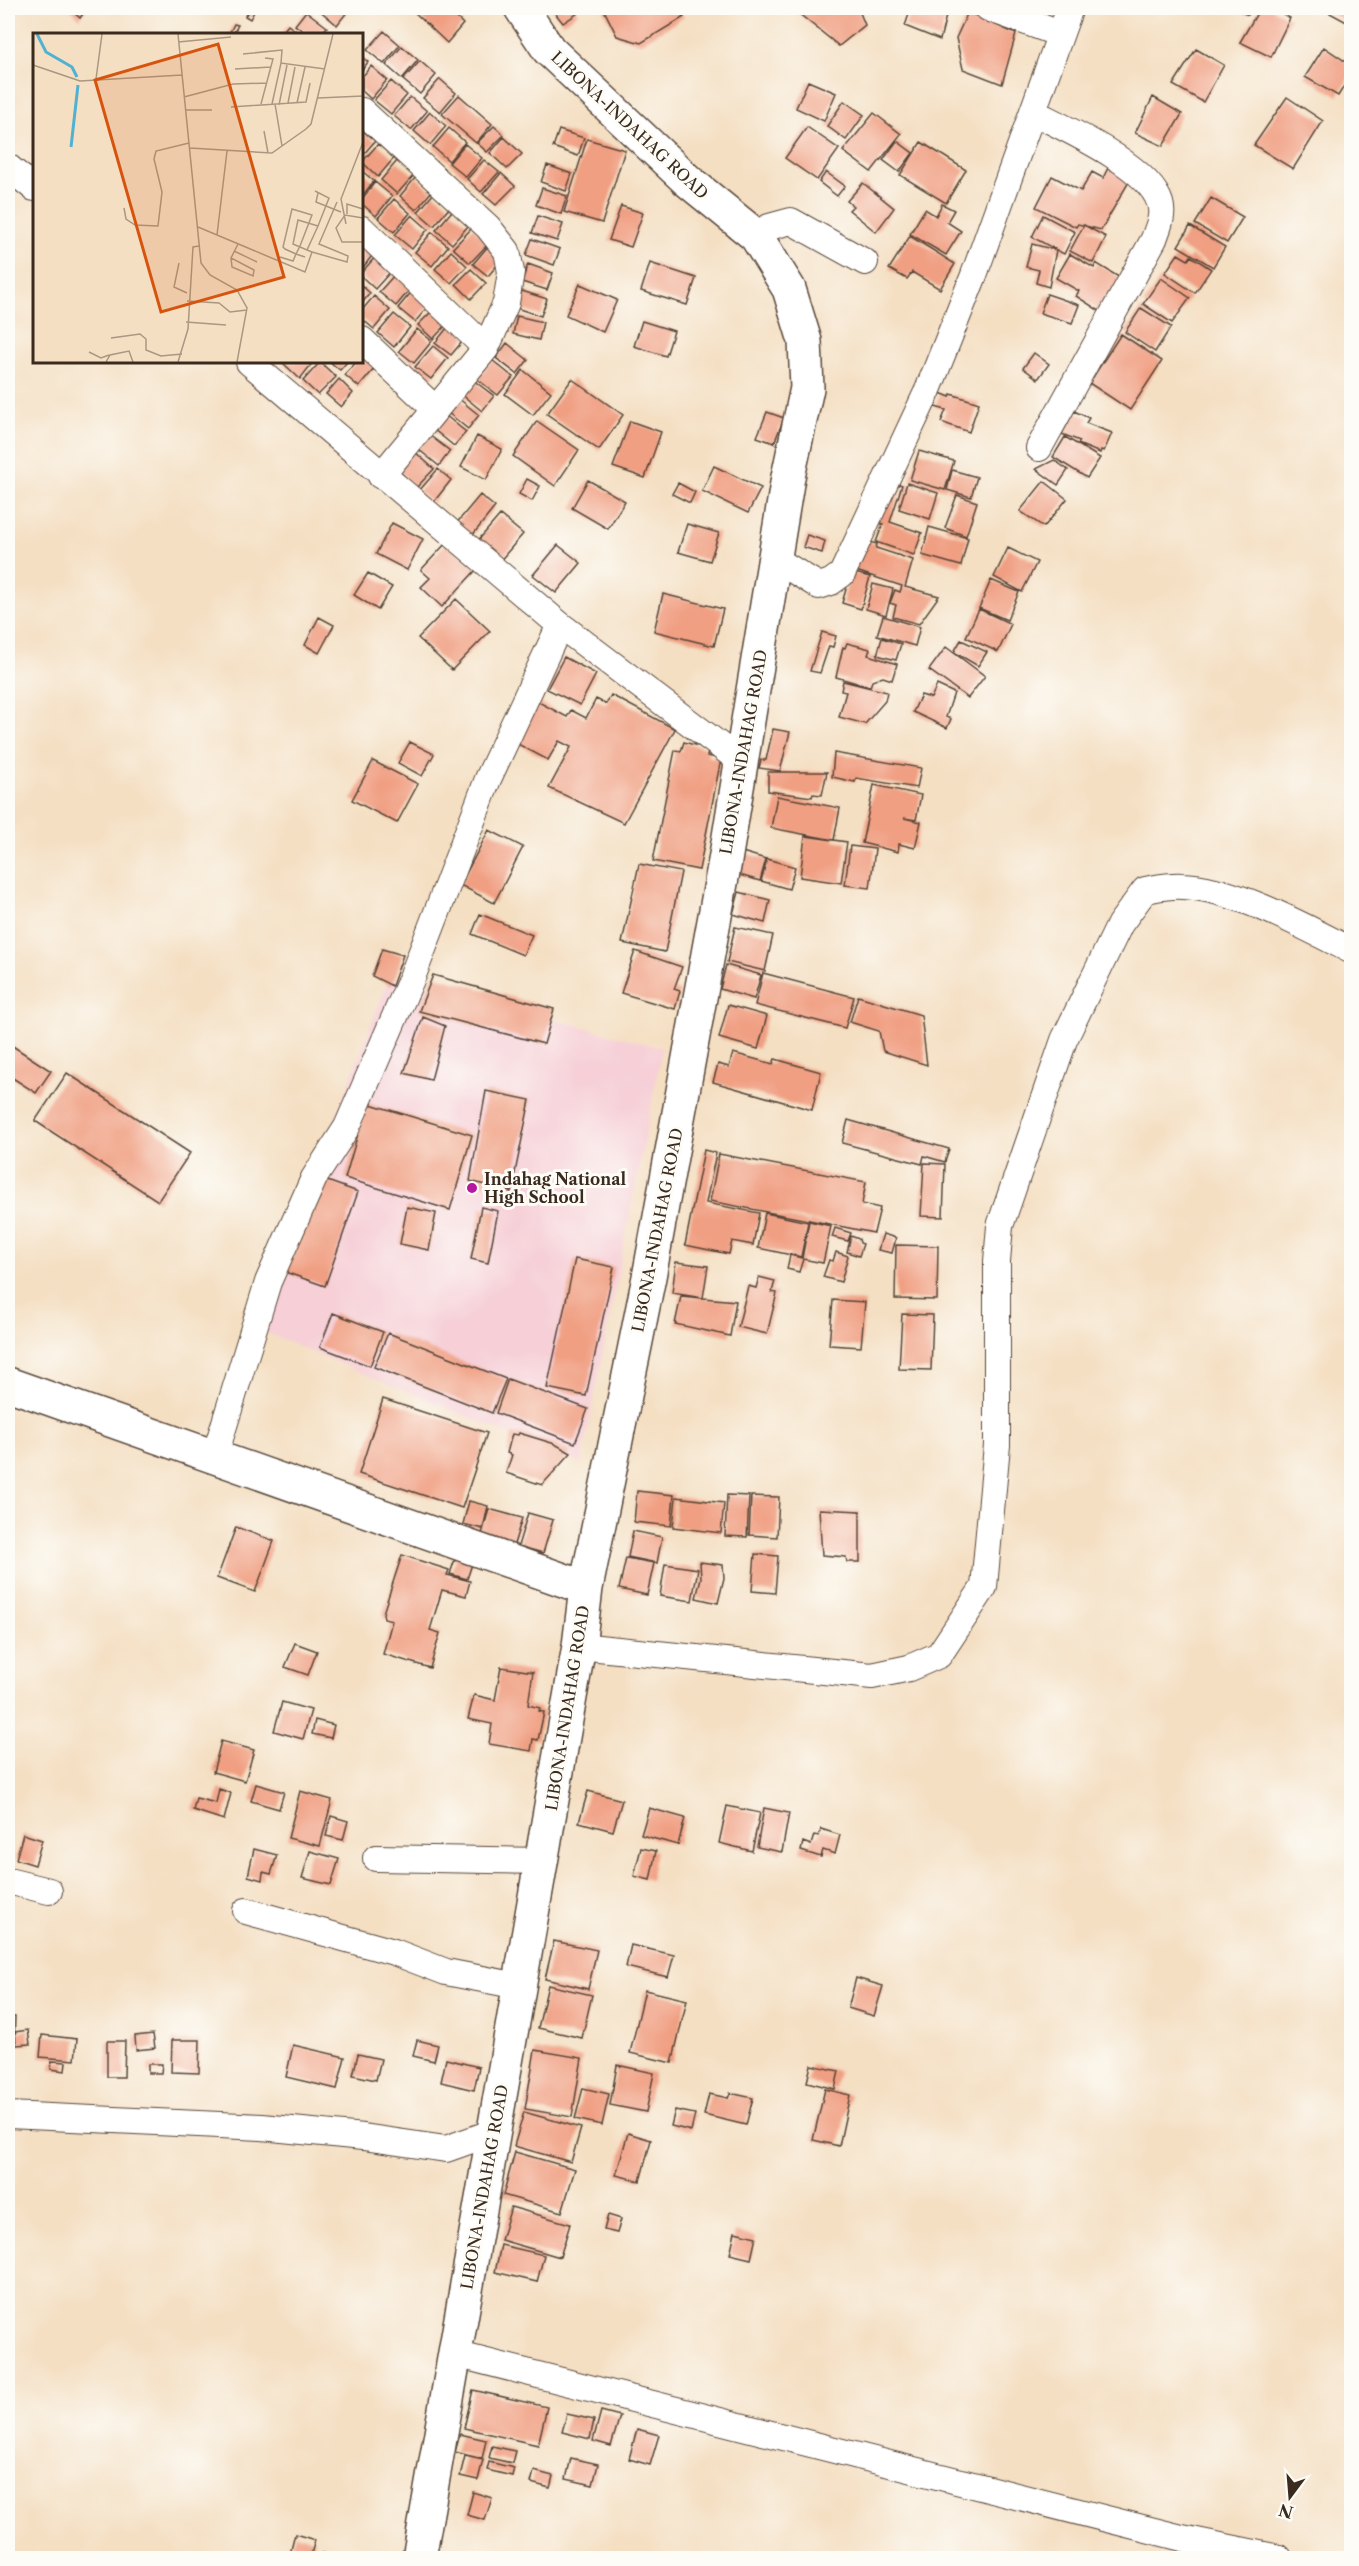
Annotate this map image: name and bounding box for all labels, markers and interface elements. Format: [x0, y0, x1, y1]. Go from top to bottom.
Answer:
inset map [33, 33, 363, 363]
street label: LIBONA-INDAHAG ROAD [547, 47, 713, 203]
street label: LIBONA-INDAHAG ROAD [715, 648, 771, 856]
street label: LIBONA-INDAHAG ROAD [627, 1126, 687, 1334]
place label: Indahag National High School [484, 1169, 626, 1207]
marker: Indahag National High School [465, 1181, 479, 1195]
street label: LIBONA-INDAHAG ROAD [541, 1604, 593, 1812]
street label: LIBONA-INDAHAG ROAD [456, 2083, 512, 2291]
north arrow [1260, 2467, 1320, 2527]
text: N [1276, 2500, 1295, 2523]

